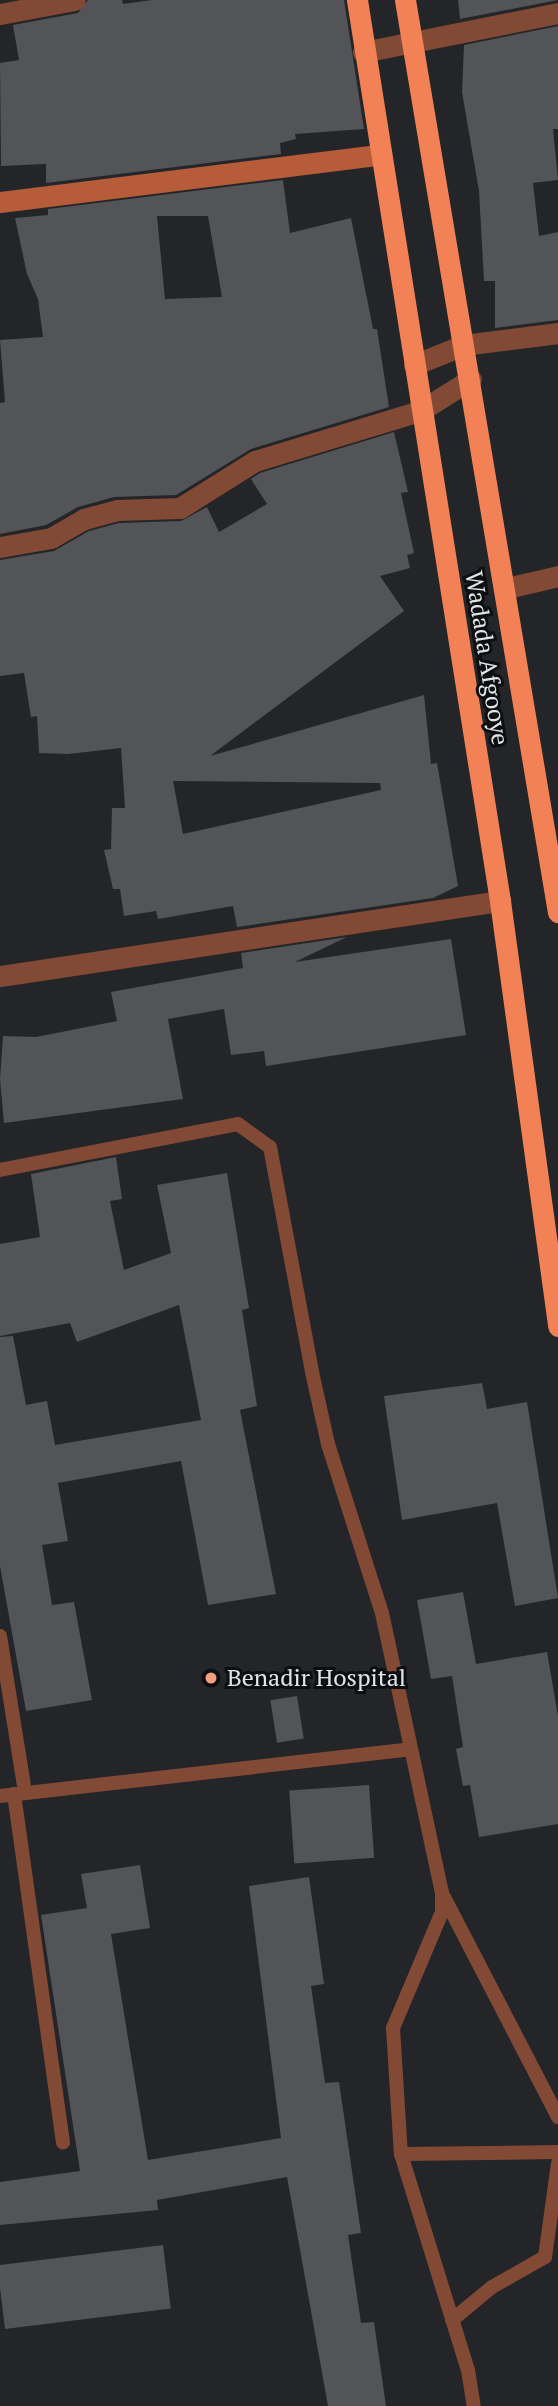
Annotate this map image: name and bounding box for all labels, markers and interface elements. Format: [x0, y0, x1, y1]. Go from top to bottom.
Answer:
street label: Wadada Afgooye [459, 569, 515, 747]
place label: Benadir Hospital [227, 1664, 406, 1692]
marker: Benadir Hospital [201, 1668, 221, 1688]

